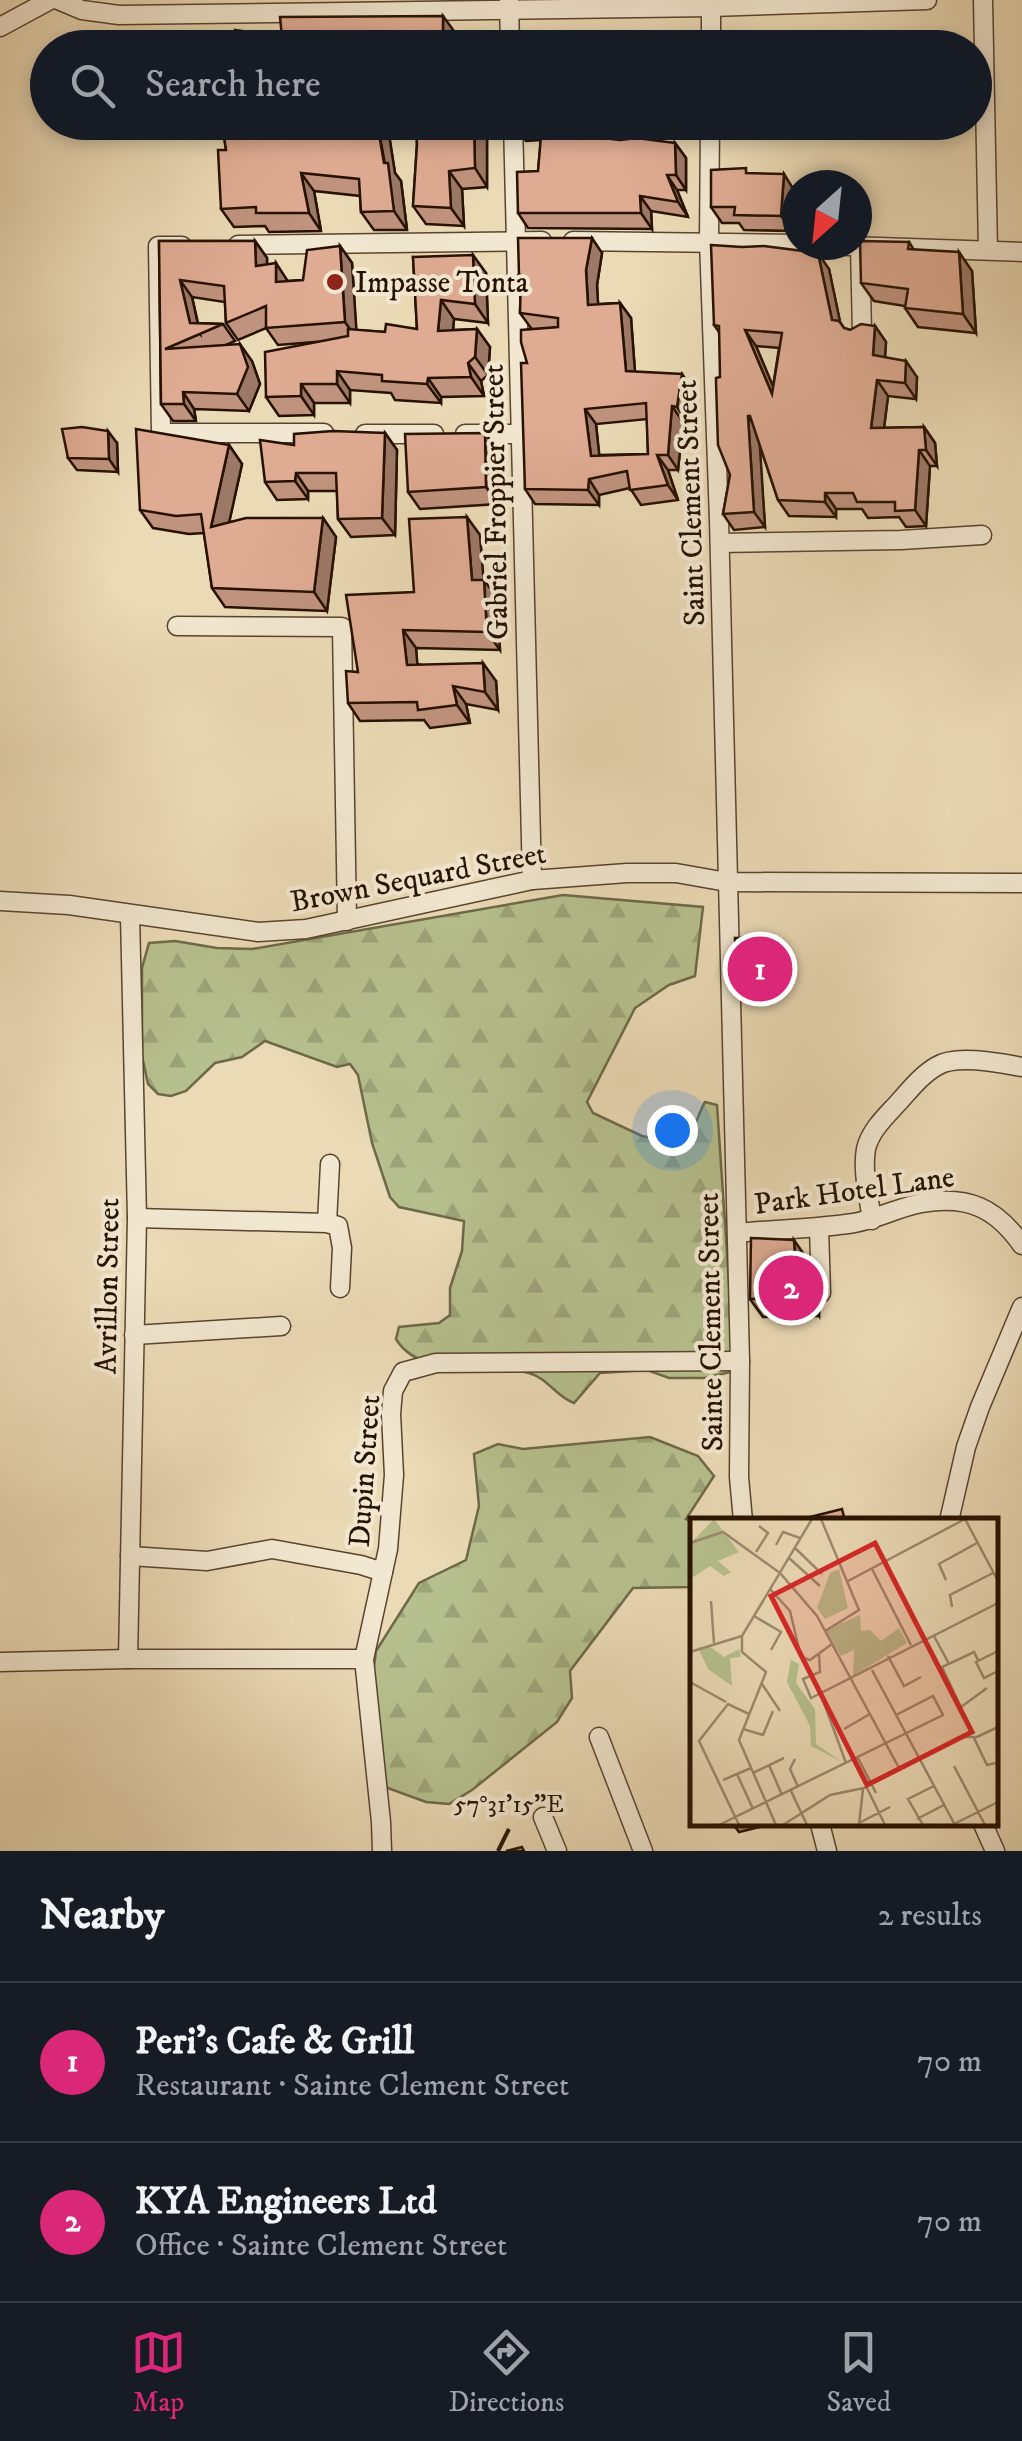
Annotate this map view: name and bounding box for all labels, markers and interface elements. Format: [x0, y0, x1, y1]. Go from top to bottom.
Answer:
search box [30, 30, 992, 140]
icon: search [65, 58, 120, 113]
text: Search here [145, 61, 321, 109]
north arrow [782, 170, 872, 260]
place label: Impasse Tonta [355, 265, 529, 302]
marker: Impasse Tonta [324, 271, 346, 293]
street label: Gabriel Froppier Street [476, 364, 517, 640]
street label: Saint Clement Street [669, 379, 714, 627]
street label: Brown Sequard Street [287, 836, 549, 921]
pin: 1 [728, 932, 792, 1006]
your location [647, 1105, 698, 1156]
street label: Park Hotel Lane [752, 1159, 957, 1224]
street label: Sainte Clement Street [691, 1192, 732, 1452]
street label: Avrillon Street [88, 1198, 129, 1374]
pin: 2 [758, 1250, 824, 1326]
street label: Dupin Street [342, 1394, 389, 1549]
inset map [690, 1518, 997, 1826]
text: 57°31'15"E [454, 1789, 564, 1820]
text: Nearby [40, 1890, 164, 1942]
text: 2 results [878, 1896, 982, 1936]
text: Peri's Cafe & Grill [135, 2018, 414, 2066]
text: 1 [67, 2042, 78, 2082]
text: 70 m [917, 2042, 982, 2082]
text: Restaurant · Sainte Clement Street [135, 2066, 569, 2106]
text: KYA Engineers Ltd [135, 2178, 437, 2226]
text: 2 [65, 2202, 80, 2242]
text: 70 m [917, 2202, 982, 2242]
text: Office · Sainte Clement Street [135, 2226, 507, 2266]
tab: Map [131, 2325, 186, 2420]
tab: Directions [448, 2325, 564, 2420]
tab: Saved [827, 2325, 891, 2420]

